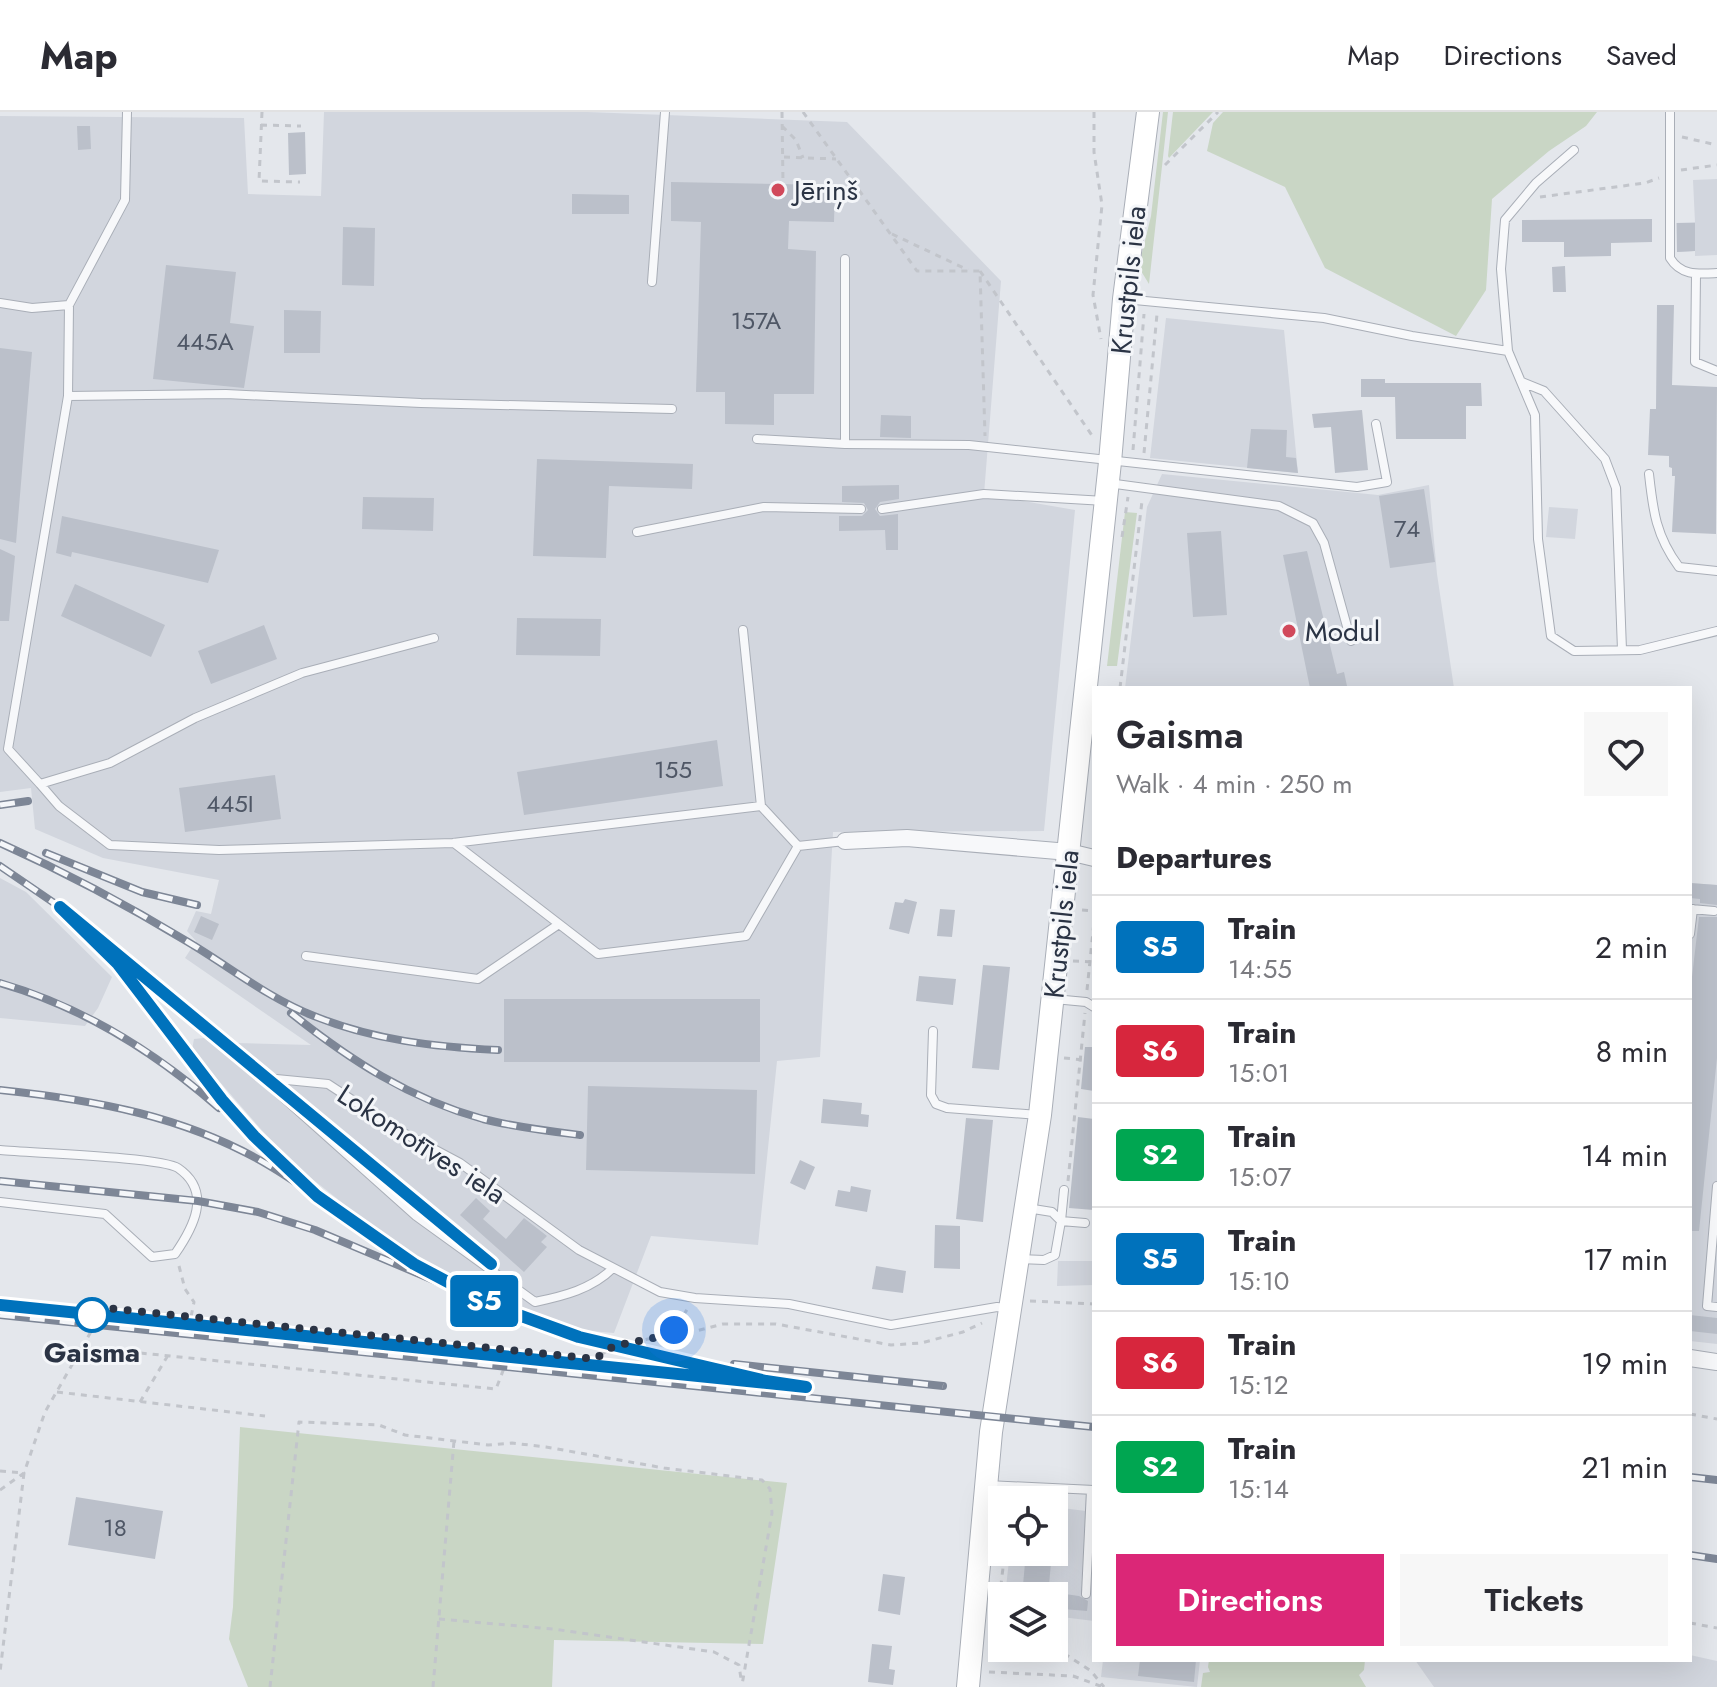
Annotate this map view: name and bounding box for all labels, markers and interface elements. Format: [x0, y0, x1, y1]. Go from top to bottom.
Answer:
text: Map [40, 28, 118, 83]
text: Map [1347, 35, 1399, 76]
text: Directions [1443, 35, 1562, 76]
text: Saved [1606, 35, 1677, 76]
place label: Jēriņš [790, 170, 858, 211]
marker: Jēriņš [769, 181, 787, 199]
street label: Krustpils iela [1100, 204, 1157, 356]
house number: 157A [731, 303, 781, 338]
house number: 445A [176, 324, 234, 359]
house number: 74 [1394, 511, 1420, 546]
place label: Modul [1305, 611, 1380, 652]
marker: Modul [1280, 622, 1298, 640]
text: Gaisma [1116, 707, 1244, 762]
button: heart [1584, 712, 1668, 796]
house number: 155 [654, 752, 692, 787]
text: Walk · 4 min · 250 m [1116, 765, 1353, 803]
house number: 445I [206, 786, 254, 821]
text: Departures [1116, 836, 1272, 879]
street label: Krustpils iela [1033, 848, 1090, 1000]
text: Train [1228, 907, 1296, 950]
text: S5 [1142, 926, 1178, 967]
text: 2 min [1595, 926, 1668, 969]
text: 14:55 [1228, 950, 1292, 988]
text: Train [1228, 1011, 1296, 1054]
text: S6 [1142, 1030, 1178, 1071]
text: 8 min [1596, 1030, 1668, 1073]
text: 15:01 [1228, 1054, 1289, 1092]
street label: Lokomotīves iela [329, 1074, 514, 1214]
text: Train [1228, 1115, 1296, 1158]
text: S2 [1142, 1134, 1178, 1175]
text: 14 min [1581, 1134, 1668, 1177]
text: 15:07 [1228, 1158, 1291, 1196]
text: Train [1228, 1219, 1296, 1262]
text: S5 [1142, 1238, 1178, 1279]
text: 17 min [1583, 1238, 1668, 1281]
text: 15:10 [1228, 1262, 1289, 1300]
line badge: S5 [448, 1275, 520, 1327]
text: S5 [466, 1280, 502, 1321]
marker: Gaisma [75, 1298, 109, 1332]
your location [654, 1310, 694, 1350]
text: Train [1228, 1323, 1296, 1366]
place label: Gaisma [44, 1332, 140, 1373]
text: S6 [1142, 1342, 1178, 1383]
text: 19 min [1581, 1342, 1668, 1385]
text: 15:12 [1228, 1366, 1289, 1404]
text: Train [1228, 1427, 1296, 1470]
text: S2 [1142, 1446, 1178, 1487]
text: 21 min [1581, 1446, 1668, 1489]
text: 15:14 [1228, 1470, 1289, 1508]
map controls [988, 1486, 1068, 1662]
button: locate [988, 1486, 1068, 1566]
house number: 18 [103, 1510, 127, 1545]
button: Directions [1116, 1554, 1384, 1646]
button: Tickets [1400, 1554, 1668, 1646]
button: layers [988, 1582, 1068, 1662]

